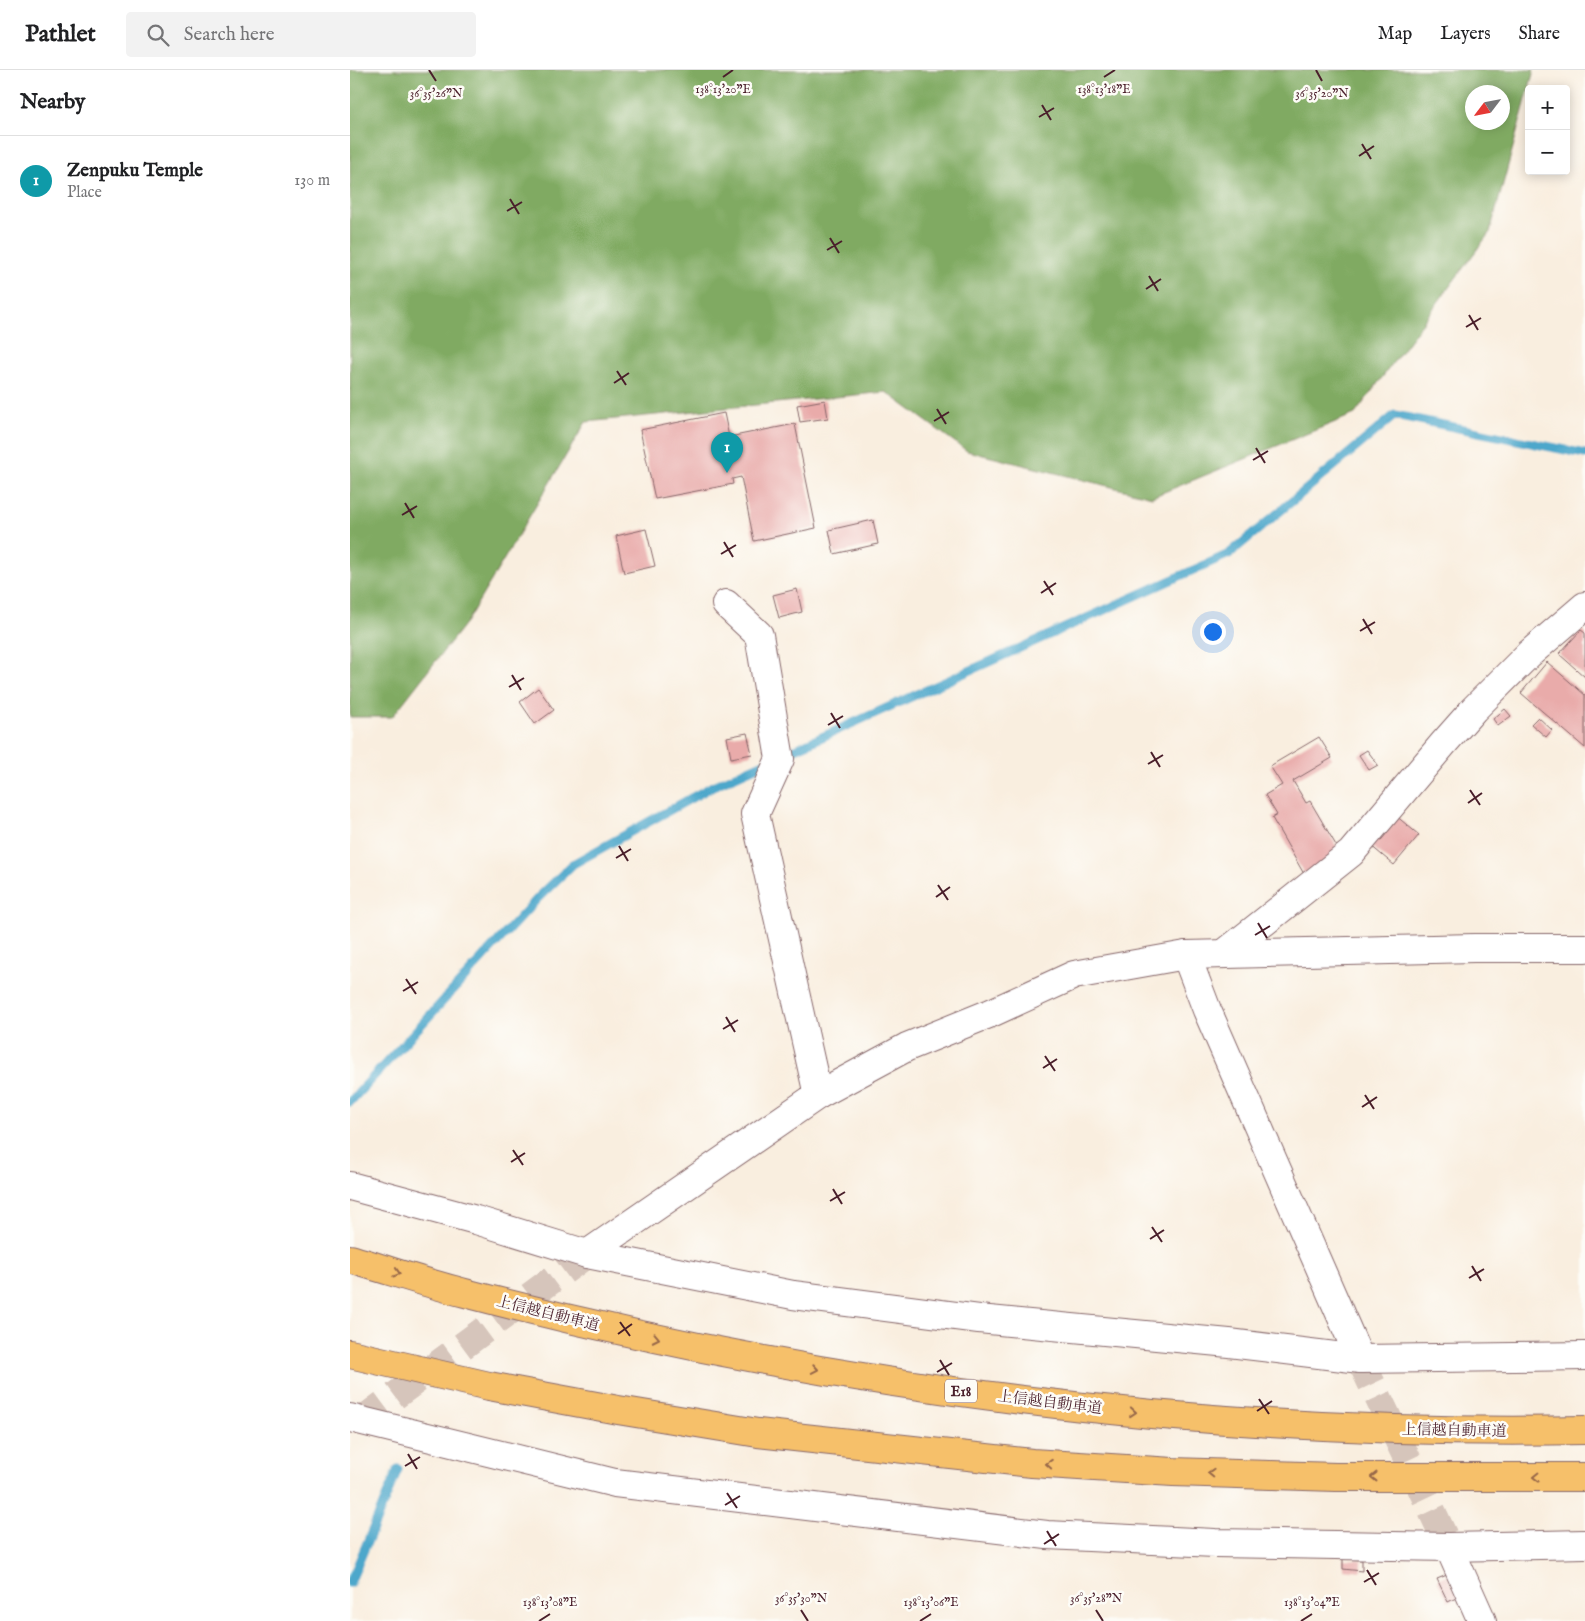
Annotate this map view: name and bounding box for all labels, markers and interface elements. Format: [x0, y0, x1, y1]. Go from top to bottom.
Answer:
search box [126, 12, 476, 57]
text: Pathlet [25, 19, 96, 50]
icon: search [144, 21, 172, 49]
text: Search here [184, 23, 274, 47]
text: Map [1378, 23, 1412, 46]
text: Layers [1440, 23, 1491, 46]
text: Share [1519, 23, 1560, 46]
text: 138°13'20"E [695, 82, 751, 97]
text: 138°13'18"E [1077, 82, 1131, 97]
north arrow [1465, 85, 1510, 130]
map controls [1525, 85, 1570, 175]
button: + [1525, 85, 1570, 130]
text: 36°35'26"N [410, 86, 463, 101]
text: 36°35'20"N [1295, 86, 1349, 101]
text: Nearby [20, 89, 85, 116]
button: − [1525, 130, 1570, 175]
text: Zenpuku Temple [67, 159, 203, 183]
text: 1 [33, 171, 39, 191]
text: 130 m [294, 171, 330, 191]
text: Place [67, 183, 102, 203]
pin: 1 [711, 432, 743, 473]
your location [1200, 619, 1226, 645]
one-way arrow [392, 1267, 400, 1277]
street label: 上信越自動車道 [495, 1292, 601, 1335]
one-way arrow [651, 1332, 660, 1343]
one-way arrow [811, 1363, 820, 1373]
road number: E18 [945, 1380, 977, 1402]
street label: 上信越自動車道 [997, 1387, 1103, 1418]
one-way arrow [1129, 1406, 1137, 1417]
street label: 上信越自動車道 [1401, 1420, 1507, 1441]
one-way arrow [1045, 1459, 1053, 1470]
one-way arrow [1207, 1468, 1215, 1479]
one-way arrow [1370, 1472, 1378, 1482]
one-way arrow [1532, 1472, 1540, 1482]
text: 36°35'30"N [775, 1591, 828, 1606]
text: 36°35'28"N [1070, 1591, 1123, 1606]
text: 138°13'08"E [523, 1595, 577, 1610]
text: 138°13'06"E [904, 1595, 958, 1610]
text: 138°13'04"E [1284, 1595, 1340, 1610]

